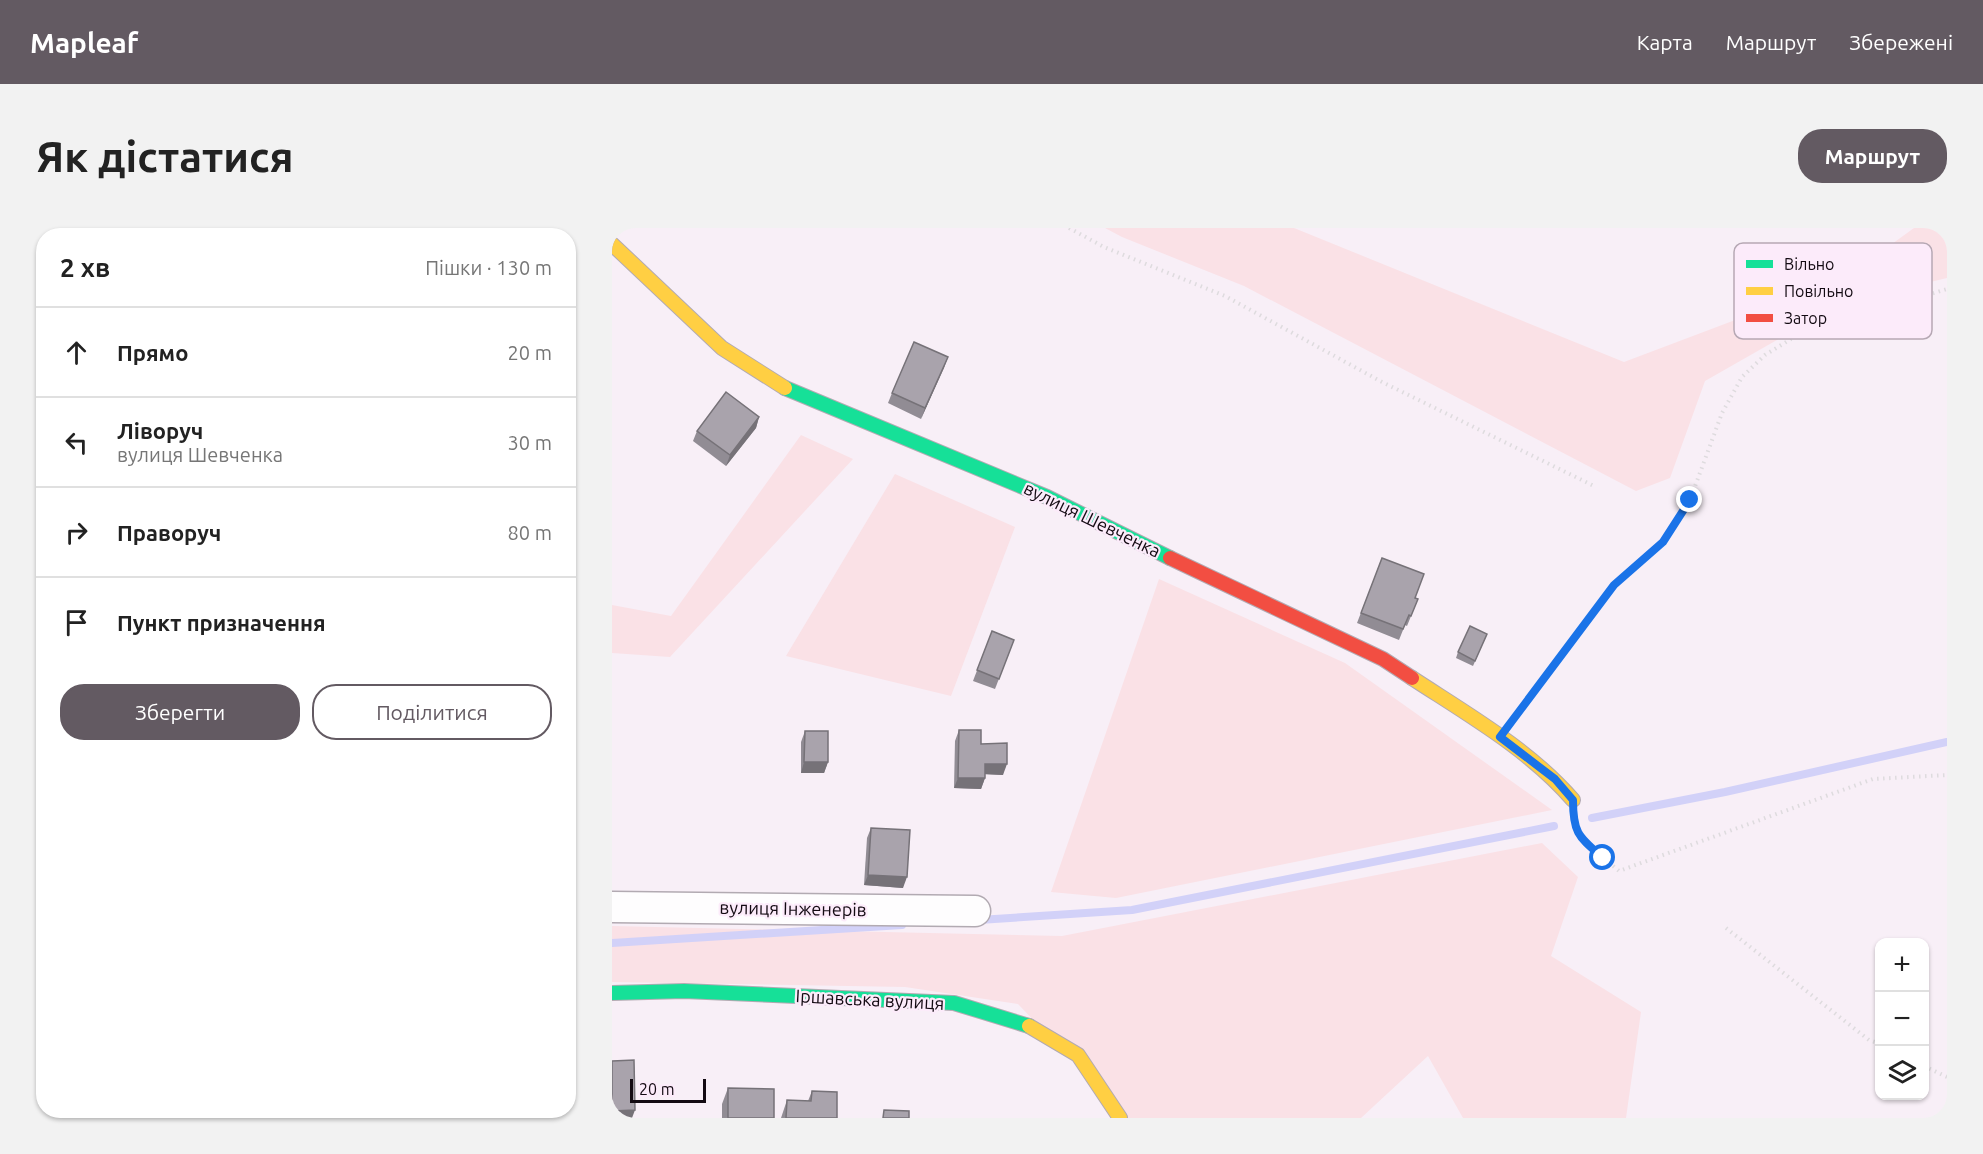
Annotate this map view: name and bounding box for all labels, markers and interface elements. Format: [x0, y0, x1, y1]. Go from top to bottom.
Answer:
text: Mapleaf [30, 27, 138, 58]
text: Карта [1637, 30, 1693, 54]
text: Маршрут [1726, 30, 1816, 54]
text: Збережені [1849, 30, 1953, 54]
button: Маршрут [1798, 129, 1947, 183]
text: Як дістатися [36, 133, 294, 180]
legend [1734, 243, 1932, 339]
text: 2 хв [60, 253, 110, 282]
text: Вільно [1784, 255, 1834, 273]
text: Пішки · 130 m [425, 256, 552, 279]
text: Повільно [1784, 282, 1853, 300]
text: Затор [1784, 309, 1827, 327]
icon: ahead [60, 336, 93, 369]
text: Прямо [117, 340, 188, 365]
text: 20 m [508, 341, 552, 364]
text: Ліворуч [117, 418, 203, 443]
icon: left [60, 426, 93, 459]
text: 30 m [508, 431, 552, 454]
text: вулиця Шевченка [117, 443, 283, 466]
street label: вулиця Шевченка [1021, 477, 1164, 561]
route end [1676, 486, 1702, 512]
icon: right [60, 516, 93, 549]
text: Праворуч [117, 520, 221, 545]
text: 80 m [508, 521, 552, 544]
icon: arrive [60, 606, 93, 639]
text: Пункт призначення [117, 610, 326, 635]
button: Зберегти [60, 684, 300, 740]
button: Поділитися [312, 684, 552, 740]
route start [1589, 844, 1615, 870]
street label: вулиця Інженерів [719, 897, 867, 919]
map controls [1875, 938, 1929, 1100]
button: + [1875, 938, 1929, 992]
street label: Іршавська вулиця [795, 985, 945, 1013]
button: − [1875, 992, 1929, 1046]
button: layers [1875, 1046, 1929, 1100]
scale bar [630, 1076, 706, 1104]
text: 20 m [639, 1080, 675, 1098]

